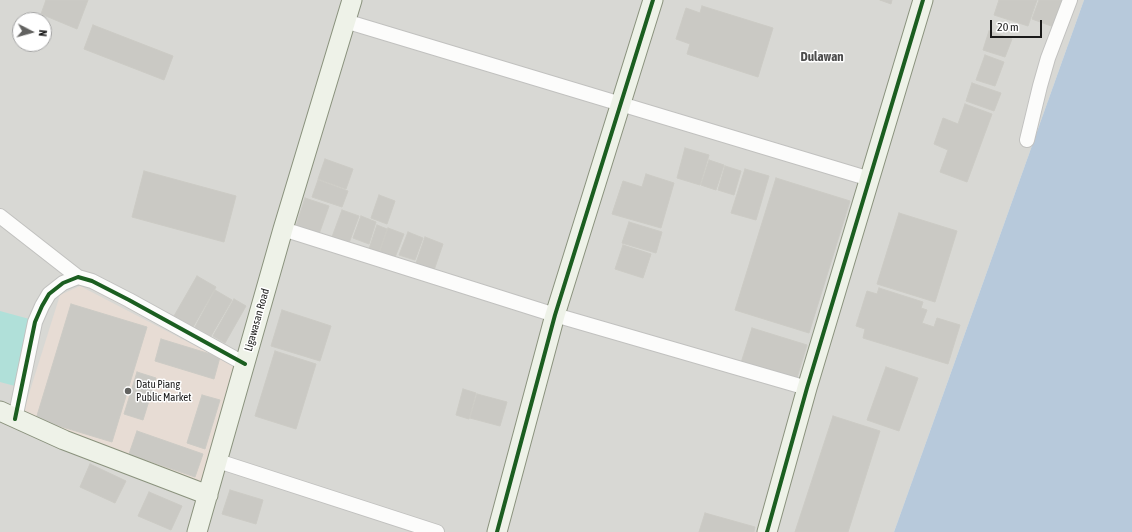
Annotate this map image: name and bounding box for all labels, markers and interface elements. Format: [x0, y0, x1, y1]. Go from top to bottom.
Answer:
north arrow [12, 12, 52, 52]
scale bar [992, 12, 1044, 38]
text: 20 m [997, 20, 1019, 34]
text: N [37, 29, 49, 37]
district label: Dulawan [800, 49, 844, 65]
street label: Ligawasan Road [242, 287, 272, 353]
place label: Datu Piang Public Market [136, 378, 191, 404]
marker: Datu Piang Public Market [123, 386, 133, 396]

